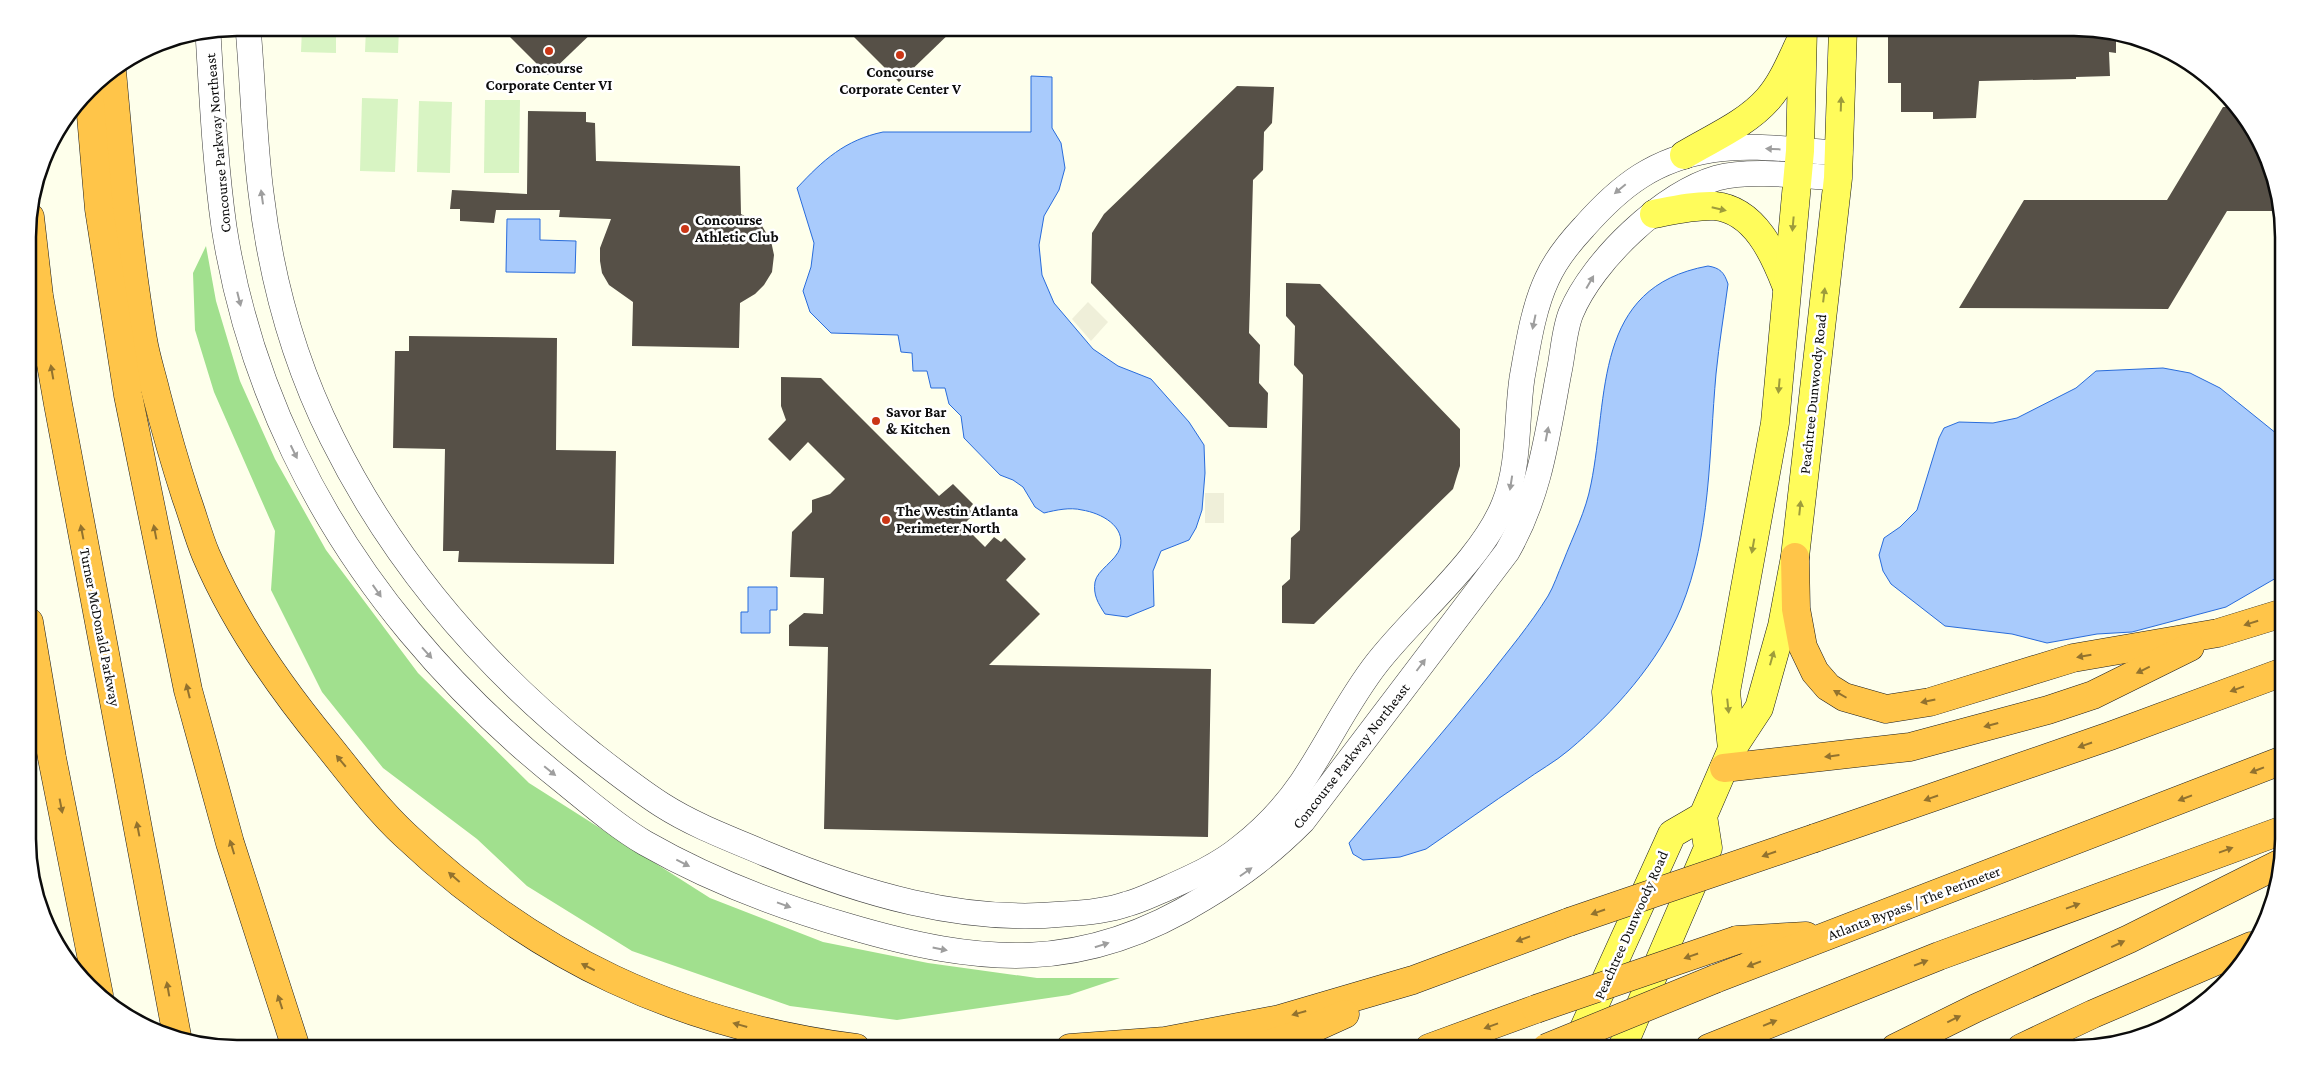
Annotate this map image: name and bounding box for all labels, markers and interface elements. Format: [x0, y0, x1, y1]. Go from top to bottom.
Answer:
marker: Concourse Corporate Center VI [543, 45, 555, 57]
marker: Concourse Corporate Center V [894, 49, 906, 61]
street label: Concourse Parkway Northeast [202, 51, 235, 233]
place label: Concourse Corporate Center VI [486, 60, 612, 93]
place label: Concourse Corporate Center V [839, 64, 962, 97]
one-way arrow [1837, 96, 1845, 112]
one-way arrow [1765, 145, 1781, 153]
one-way arrow [1615, 183, 1627, 195]
one-way arrow [257, 188, 265, 204]
one-way arrow [1712, 205, 1727, 213]
place label: Concourse Athletic Club [694, 212, 779, 245]
one-way arrow [1789, 216, 1797, 232]
marker: Concourse Athletic Club [679, 223, 691, 235]
one-way arrow [1585, 275, 1594, 288]
one-way arrow [1820, 286, 1828, 302]
one-way arrow [235, 291, 243, 306]
street label: Peachtree Dunwoody Road [1797, 313, 1830, 475]
one-way arrow [1530, 315, 1538, 330]
one-way arrow [48, 363, 56, 379]
one-way arrow [1774, 378, 1782, 394]
place label: Savor Bar & Kitchen [886, 404, 951, 437]
marker: Savor Bar & Kitchen [870, 415, 882, 427]
one-way arrow [1543, 427, 1551, 442]
one-way arrow [290, 444, 298, 459]
one-way arrow [1506, 475, 1514, 491]
one-way arrow [1796, 500, 1804, 516]
place label: The Westin Atlanta Perimeter North [896, 503, 1019, 536]
marker: The Westin Atlanta Perimeter North [880, 514, 892, 526]
one-way arrow [78, 524, 86, 539]
one-way arrow [151, 524, 159, 539]
one-way arrow [1748, 538, 1756, 554]
street label: Turner McDonald Parkway [76, 546, 123, 708]
one-way arrow [372, 584, 382, 598]
one-way arrow [2243, 620, 2258, 627]
one-way arrow [421, 646, 433, 658]
one-way arrow [1769, 650, 1777, 665]
one-way arrow [2076, 653, 2092, 661]
one-way arrow [1416, 658, 1426, 672]
one-way arrow [2136, 666, 2150, 674]
street label: Concourse Parkway Northeast [1289, 679, 1414, 833]
one-way arrow [184, 683, 192, 698]
one-way arrow [2230, 686, 2245, 693]
one-way arrow [1833, 689, 1846, 698]
one-way arrow [1724, 698, 1732, 714]
one-way arrow [1920, 698, 1936, 706]
one-way arrow [1984, 722, 1999, 730]
one-way arrow [2077, 742, 2092, 749]
one-way arrow [1824, 752, 1840, 760]
one-way arrow [335, 755, 346, 768]
one-way arrow [543, 766, 556, 777]
one-way arrow [2249, 767, 2264, 774]
one-way arrow [1923, 794, 1938, 802]
one-way arrow [2177, 794, 2192, 802]
one-way arrow [57, 798, 65, 813]
one-way arrow [134, 820, 142, 836]
one-way arrow [227, 840, 235, 855]
one-way arrow [2219, 846, 2234, 854]
street label: Peachtree Dunwoody Road [1591, 848, 1672, 1002]
one-way arrow [1761, 851, 1776, 858]
one-way arrow [676, 859, 691, 867]
street label: Atlanta Bypass / The Perimeter [1825, 862, 2004, 944]
one-way arrow [1239, 867, 1252, 877]
one-way arrow [447, 872, 460, 883]
one-way arrow [777, 901, 792, 909]
one-way arrow [2066, 902, 2081, 909]
one-way arrow [1591, 909, 1606, 916]
one-way arrow [1515, 935, 1530, 943]
one-way arrow [2111, 940, 2125, 948]
one-way arrow [1094, 941, 1109, 949]
one-way arrow [933, 945, 948, 953]
one-way arrow [1683, 952, 1698, 960]
one-way arrow [1914, 959, 1929, 967]
one-way arrow [1746, 960, 1761, 968]
one-way arrow [581, 963, 596, 971]
one-way arrow [164, 980, 172, 996]
one-way arrow [276, 995, 284, 1010]
one-way arrow [1292, 1009, 1307, 1017]
one-way arrow [1947, 1015, 1961, 1023]
one-way arrow [1763, 1019, 1778, 1027]
one-way arrow [732, 1020, 747, 1028]
one-way arrow [1483, 1023, 1498, 1030]

